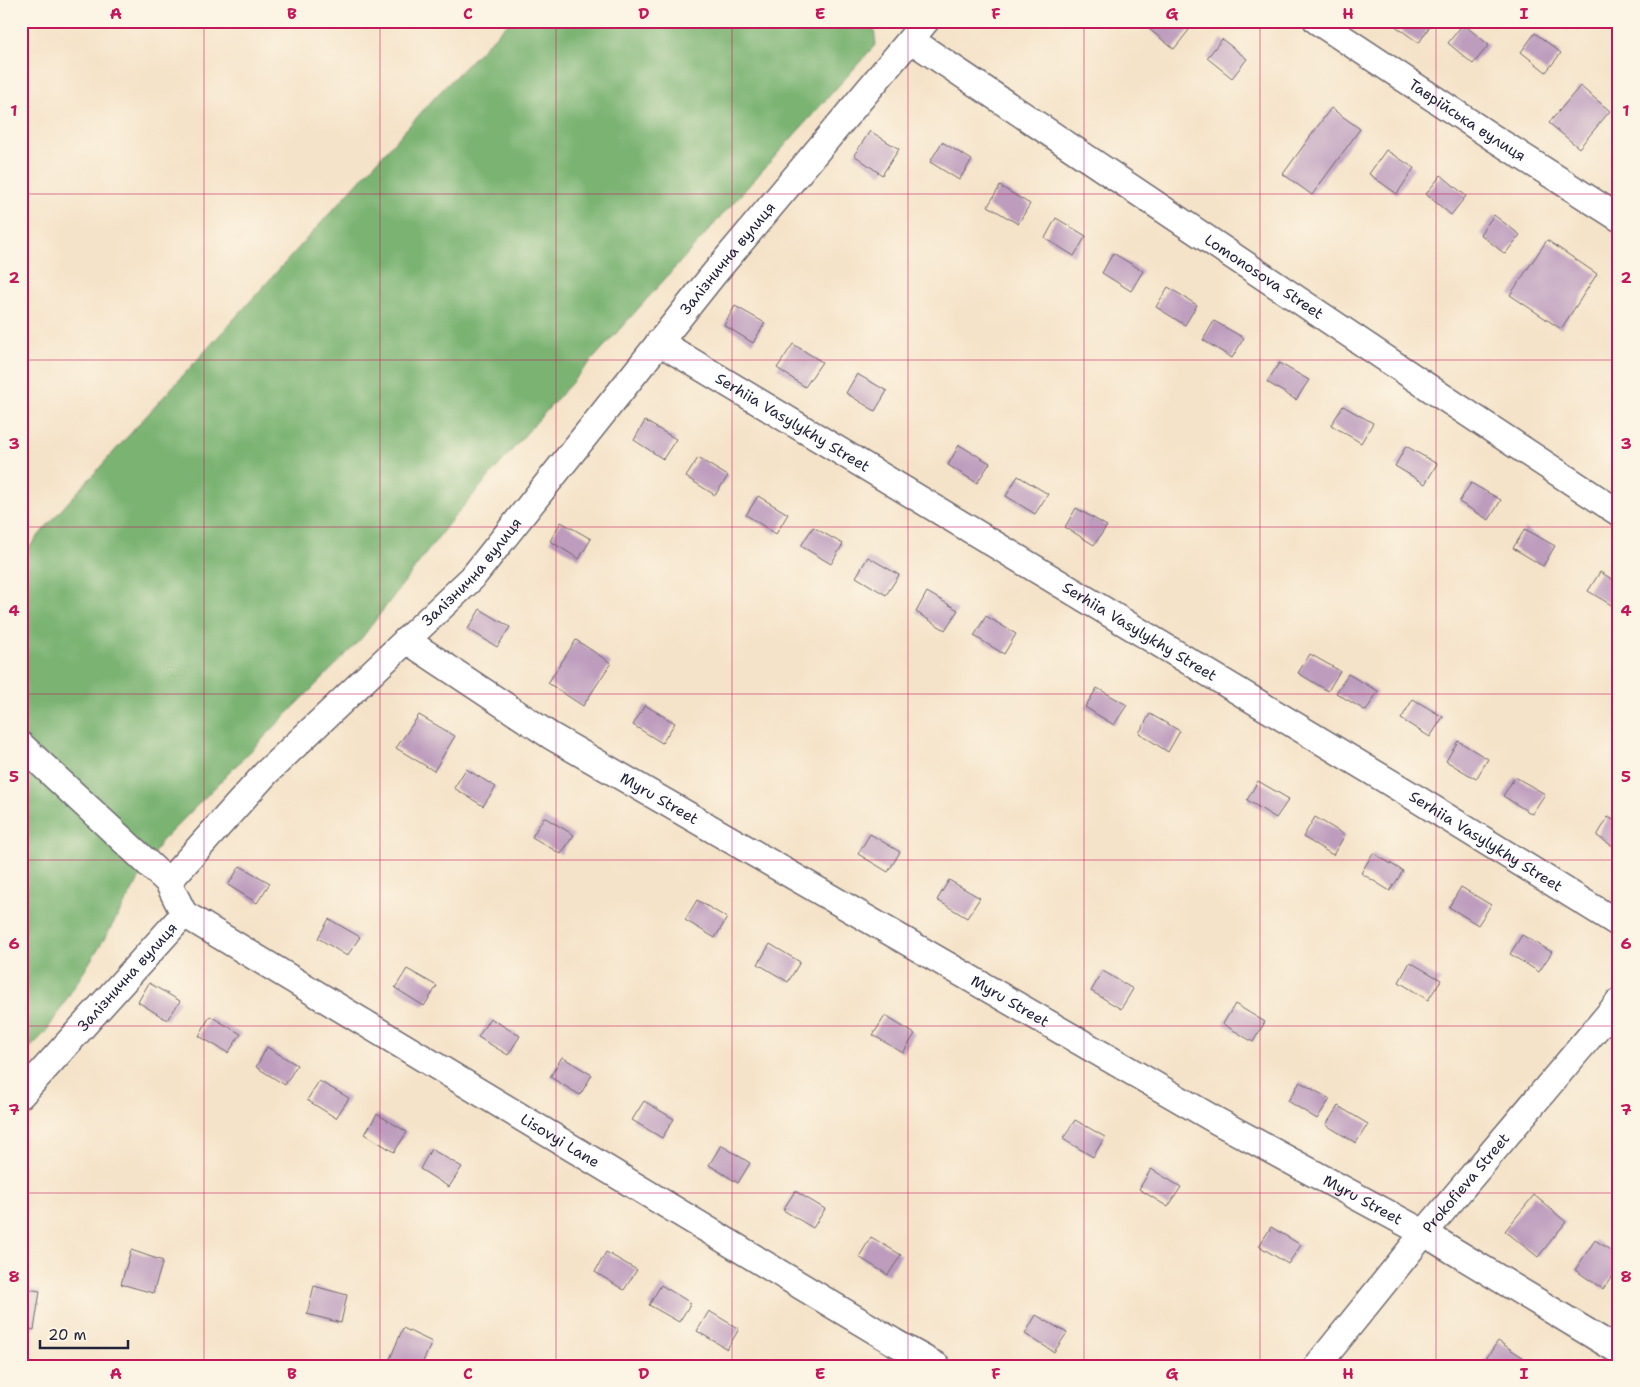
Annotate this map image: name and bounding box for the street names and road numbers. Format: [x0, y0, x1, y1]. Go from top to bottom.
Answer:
street label: Таврійська вулиця [1405, 74, 1530, 166]
street label: Залізнична вулиця [675, 198, 780, 319]
street label: Lomonosova Street [1200, 230, 1327, 324]
street label: Serhiia Vasylykhy Street [712, 368, 873, 477]
street label: Залізнична вулиця [418, 514, 526, 630]
street label: Serhiia Vasylykhy Street [1059, 577, 1220, 686]
street label: Myru Street [617, 768, 702, 829]
street label: Serhiia Vasylykhy Street [1406, 786, 1566, 897]
street label: Залізнична вулиця [73, 918, 182, 1036]
street label: Myru Street [967, 971, 1053, 1032]
street label: Lisovyi Lane [517, 1109, 603, 1172]
street label: Prokofieva Street [1418, 1129, 1514, 1237]
street label: Myru Street [1320, 1170, 1406, 1229]

